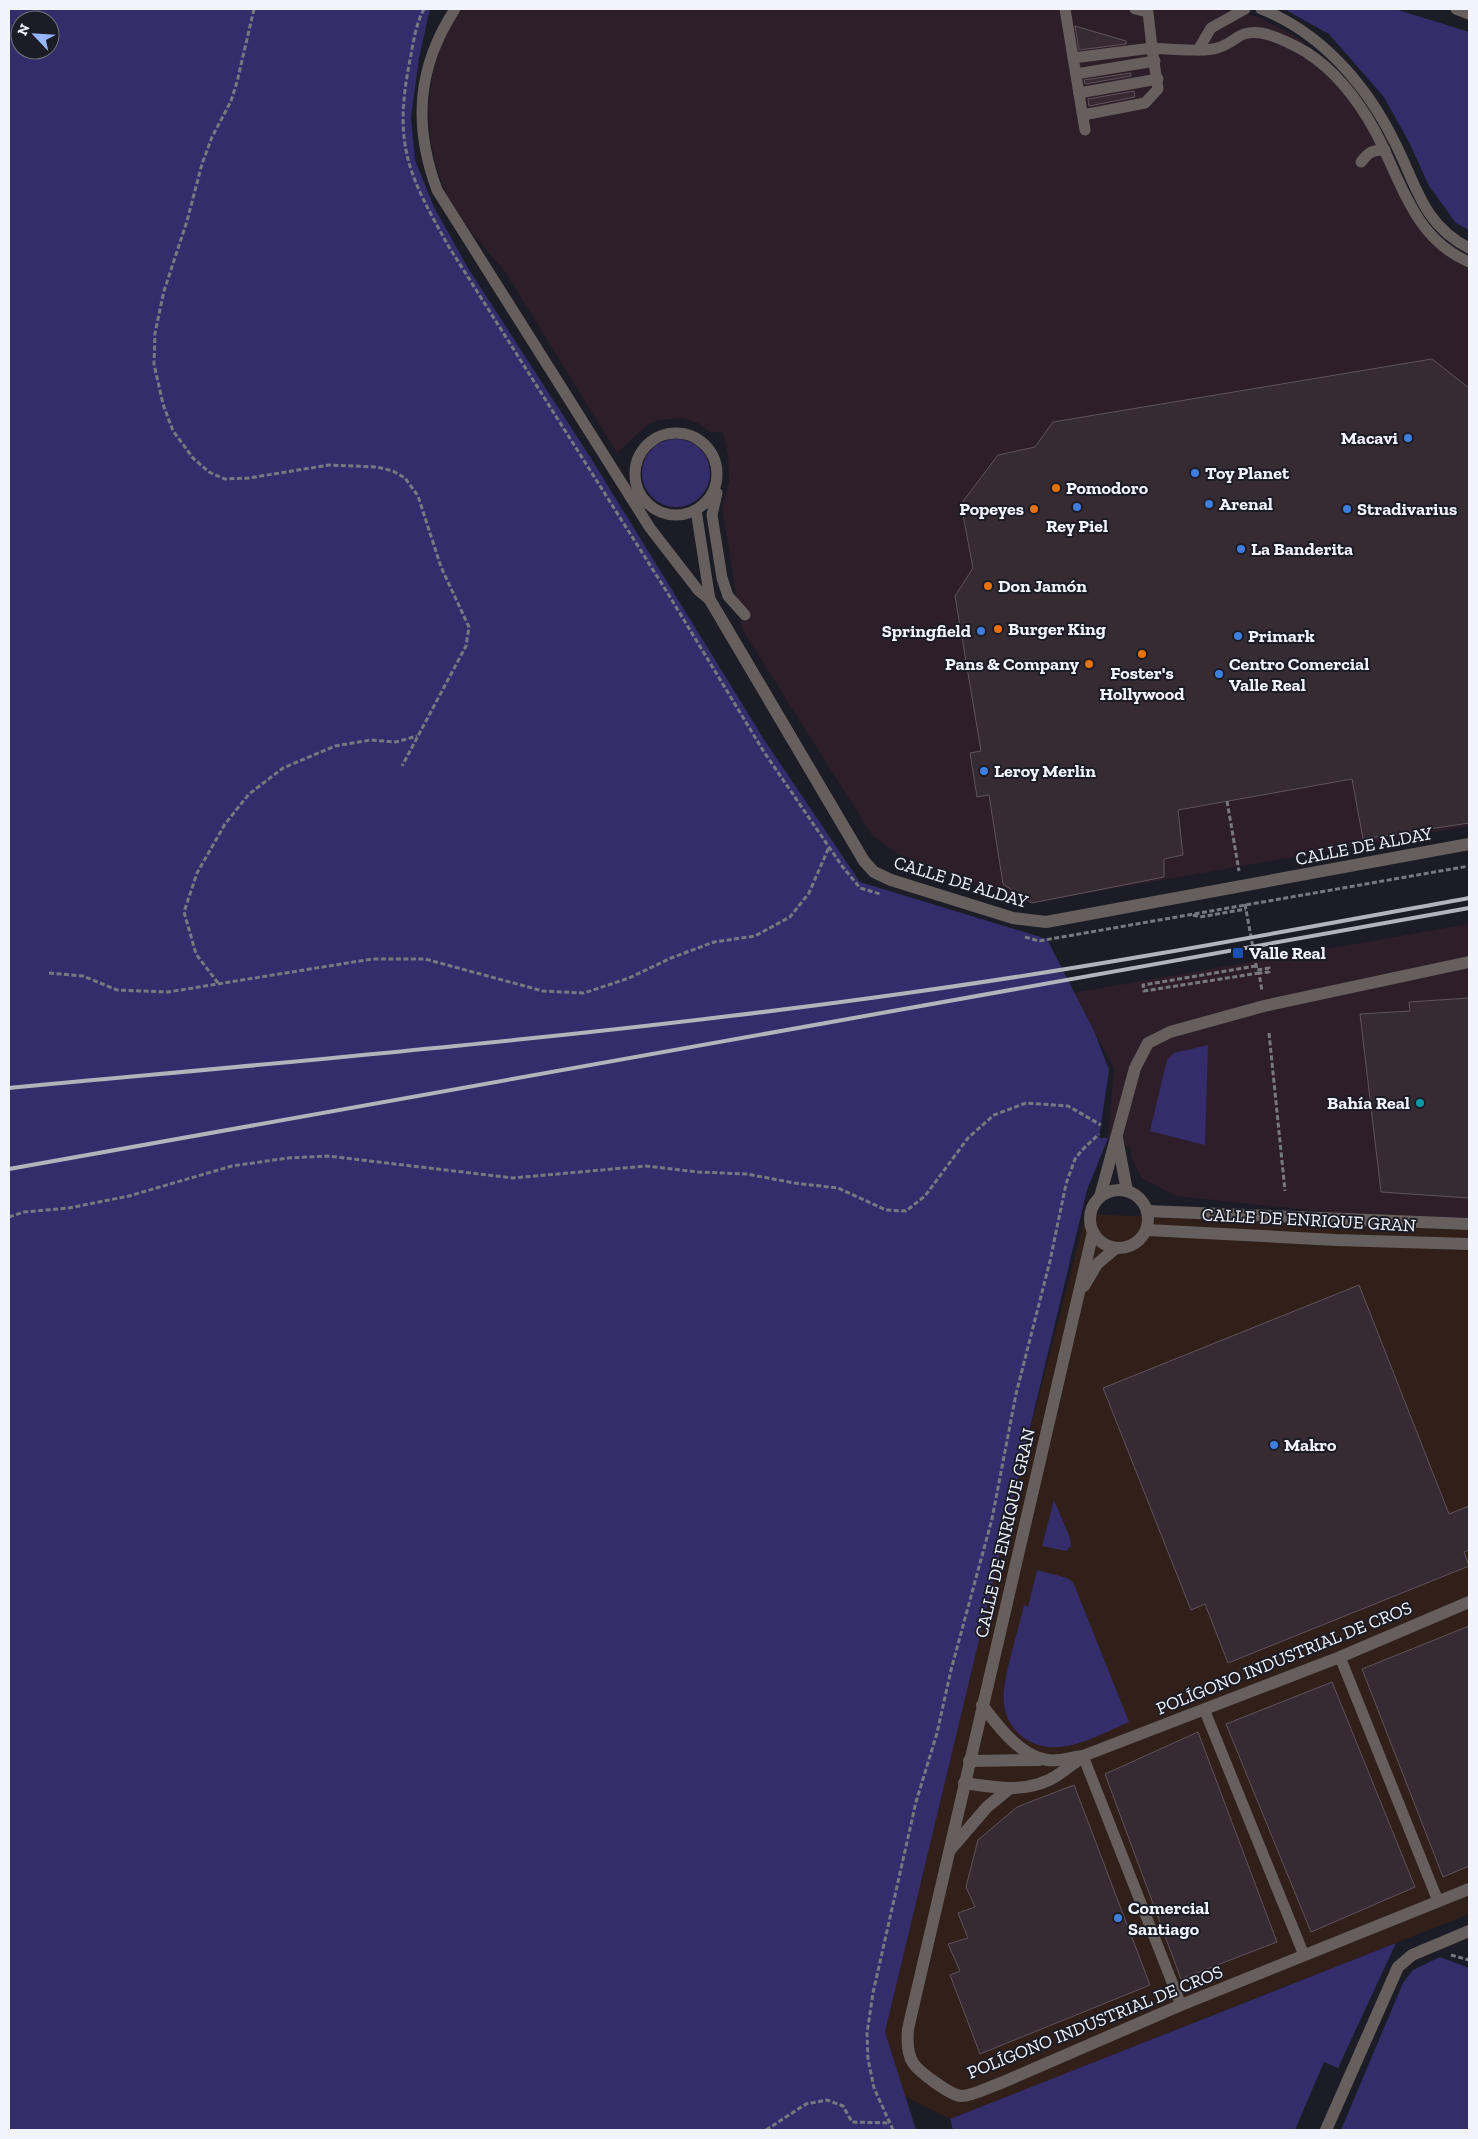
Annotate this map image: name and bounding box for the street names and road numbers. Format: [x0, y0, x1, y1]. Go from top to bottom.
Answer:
street label: CALLE DE ALDAY [1294, 822, 1434, 870]
street label: CALLE DE ALDAY [891, 851, 1031, 913]
street label: CALLE DE ENRIQUE GRAN [1201, 1203, 1417, 1237]
street label: CALLE DE ENRIQUE GRAN [970, 1426, 1040, 1640]
street label: POLÍGONO INDUSTRIAL DE CROS [1153, 1596, 1415, 1720]
street label: POLÍGONO INDUSTRIAL DE CROS [964, 1960, 1226, 2084]

